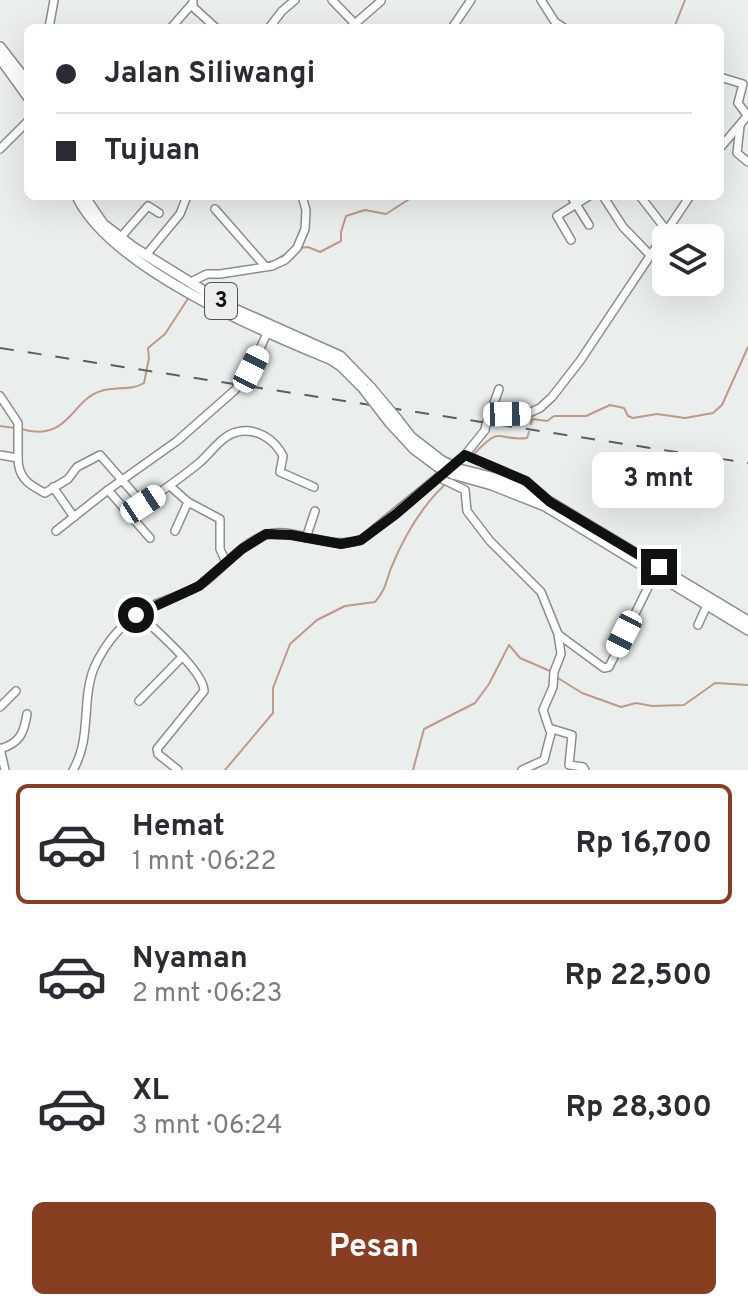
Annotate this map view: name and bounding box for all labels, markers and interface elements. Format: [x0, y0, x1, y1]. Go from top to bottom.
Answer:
text: Jalan Siliwangi [104, 56, 315, 93]
text: Tujuan [104, 133, 200, 170]
map controls [652, 224, 724, 296]
button: layers [652, 224, 724, 296]
road number: 3 [205, 283, 237, 319]
car [229, 342, 273, 396]
car [483, 402, 531, 426]
callout: 3 mnt [593, 451, 725, 507]
text: 3 mnt [623, 463, 693, 496]
car [116, 481, 170, 527]
route end [641, 549, 677, 585]
route start [118, 597, 154, 633]
car [602, 607, 646, 661]
icon: car [36, 808, 108, 880]
text: Hemat [132, 809, 225, 846]
text: Rp 16,700 [575, 826, 712, 863]
text: 1 mnt · 06:22 [132, 846, 276, 879]
icon: car [36, 940, 108, 1012]
text: Nyaman [132, 941, 248, 978]
text: Rp 22,500 [564, 958, 712, 995]
text: 2 mnt · 06:23 [132, 978, 282, 1011]
icon: car [36, 1072, 108, 1144]
text: XL [132, 1073, 169, 1110]
text: Rp 28,300 [565, 1090, 712, 1127]
text: 3 mnt · 06:24 [132, 1110, 282, 1143]
button: Pesan [32, 1202, 716, 1294]

